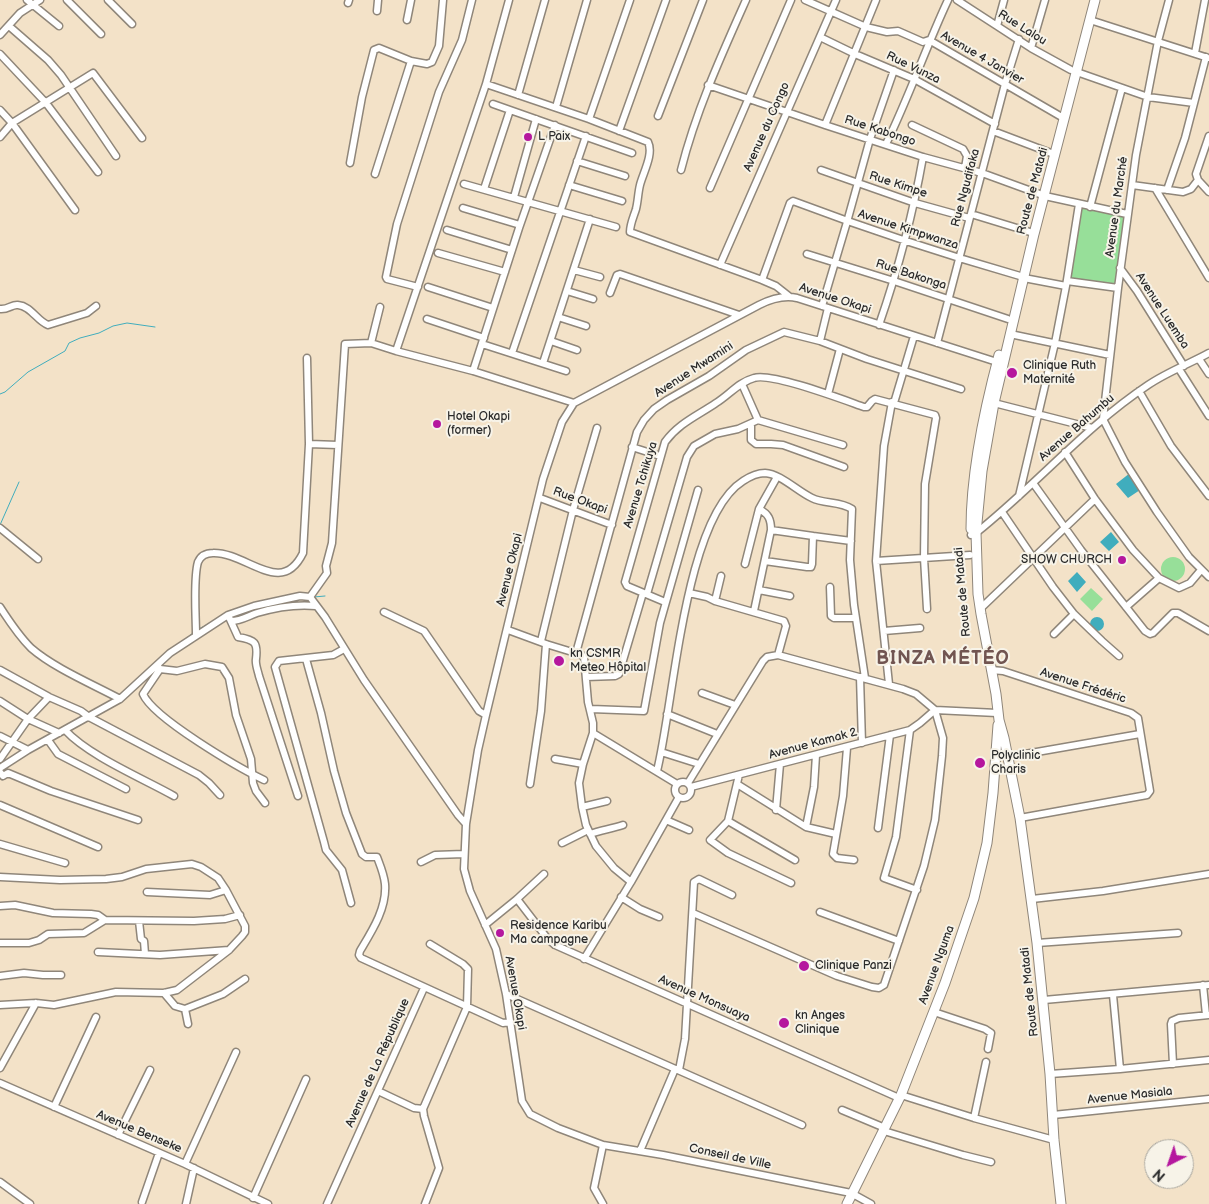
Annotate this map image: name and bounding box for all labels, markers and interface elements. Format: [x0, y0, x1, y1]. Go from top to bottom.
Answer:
street label: Rue Lalou [995, 7, 1049, 49]
street label: Avenue 4 Janvier [938, 28, 1026, 88]
street label: Rue Vunza [884, 49, 942, 87]
street label: Avenue du Congo [741, 80, 793, 174]
street label: Rue Kabongo [843, 113, 917, 149]
place label: L Paix [538, 130, 570, 144]
marker: L Paix [522, 131, 534, 143]
street label: Route de Matadi [1014, 146, 1052, 236]
street label: Rue Ngudifaka [949, 147, 983, 229]
street label: Avenue du Marché [1103, 156, 1131, 258]
street label: Rue Kimpe [867, 169, 929, 201]
street label: Avenue Kimpwanza [856, 207, 960, 253]
street label: Rue Bakonga [874, 257, 948, 293]
street label: Avenue Luemba [1132, 270, 1192, 352]
street label: Avenue Okapi [797, 281, 873, 317]
street label: Avenue Mwamini [652, 339, 736, 401]
place label: Clinique Ruth Maternité [1023, 359, 1096, 387]
marker: Clinique Ruth Maternité [1005, 366, 1019, 380]
street label: Avenue Bahumbu [1036, 391, 1118, 465]
place label: Hotel Okapi (former) [447, 410, 510, 438]
marker: Hotel Okapi (former) [431, 418, 443, 430]
street label: Avenue Tchikuya [621, 440, 661, 530]
street label: Rue Okapi [551, 484, 609, 518]
street label: Avenue Okapi [494, 532, 526, 608]
street label: Route de Matadi [952, 547, 974, 637]
place label: SHOW CHURCH [1021, 553, 1112, 567]
marker: SHOW CHURCH [1116, 554, 1128, 566]
place label: kn CSMR Meteo Hôpital [570, 647, 646, 675]
district label: BINZA MÉTÉO [875, 648, 1011, 670]
marker: kn CSMR Meteo Hôpital [552, 654, 566, 668]
street label: Avenue Frédéric [1038, 665, 1128, 707]
street label: Avenue Kamak 2 [767, 725, 859, 763]
place label: Polyclinic Charis [991, 749, 1040, 777]
marker: Polyclinic Charis [973, 756, 987, 770]
place label: Residence Karibu Ma campagne [510, 919, 607, 947]
street label: Avenue Nguma [916, 924, 958, 1006]
marker: Residence Karibu Ma campagne [494, 927, 506, 939]
street label: Route de Matadi [1018, 947, 1042, 1037]
street label: Avenue Okapi [501, 955, 529, 1031]
marker: Clinique Panzi [797, 959, 811, 973]
place label: Clinique Panzi [815, 959, 892, 973]
street label: Avenue Monsuaya [656, 972, 752, 1026]
street label: Avenue de La République [343, 996, 413, 1130]
place label: kn Anges Clinique [795, 1009, 845, 1037]
marker: kn Anges Clinique [777, 1016, 791, 1030]
street label: Avenue Masiala [1087, 1084, 1173, 1108]
street label: Avenue Benseke [94, 1108, 184, 1156]
north arrow [1144, 1139, 1194, 1189]
street label: Conseil de Ville [688, 1141, 772, 1173]
text: N [1150, 1165, 1169, 1185]

